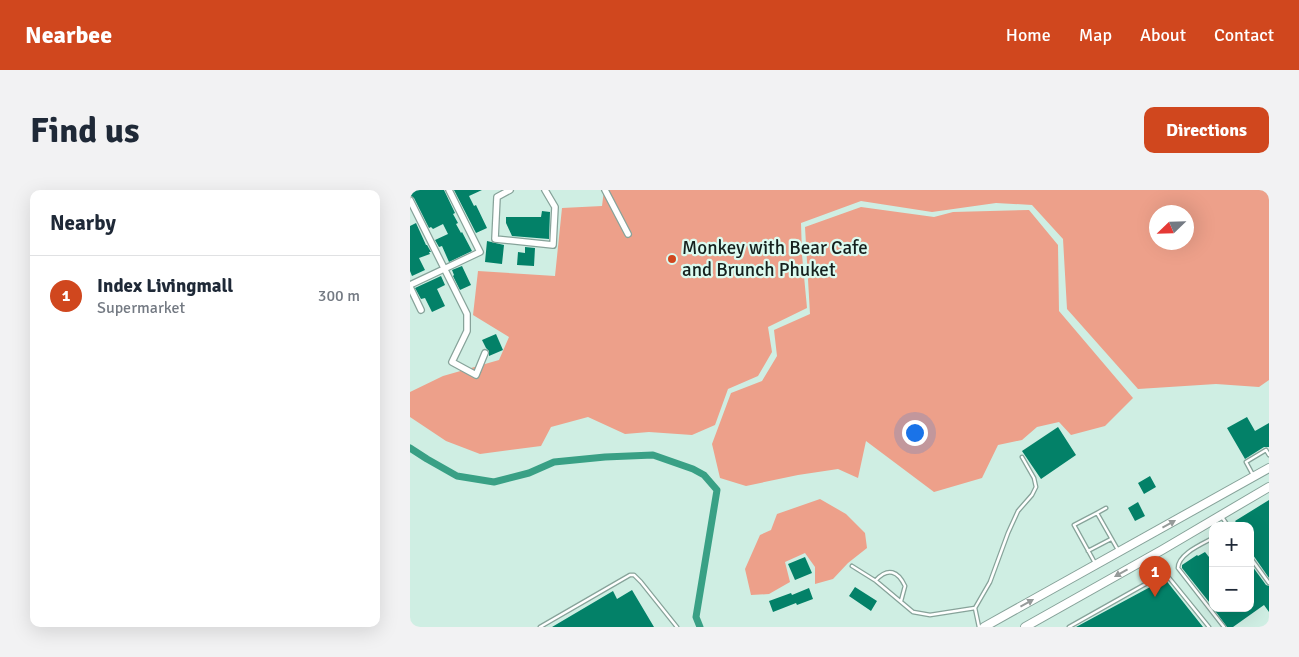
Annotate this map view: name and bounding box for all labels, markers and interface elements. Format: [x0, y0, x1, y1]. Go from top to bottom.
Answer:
text: Nearbee [25, 20, 112, 50]
text: Home [1006, 24, 1051, 46]
text: Map [1079, 24, 1112, 46]
text: About [1140, 24, 1186, 46]
text: Contact [1214, 24, 1274, 46]
button: Directions [1144, 107, 1269, 153]
text: Find us [30, 109, 140, 152]
north arrow [1149, 205, 1194, 250]
text: Nearby [50, 210, 116, 236]
place label: Monkey with Bear Cafe and Brunch Phuket [682, 236, 868, 282]
marker: Monkey with Bear Cafe and Brunch Phuket [666, 253, 678, 265]
text: Index Livingmall [97, 274, 233, 298]
text: 1 [62, 286, 70, 306]
text: 300 m [318, 286, 360, 306]
text: Supermarket [97, 298, 185, 318]
your location [902, 420, 928, 446]
one-way arrow [1161, 520, 1176, 528]
map controls [1209, 522, 1254, 612]
button: + [1209, 522, 1254, 567]
pin: 1 [1139, 556, 1171, 597]
button: − [1209, 567, 1254, 612]
one-way arrow [1114, 569, 1127, 578]
one-way arrow [1020, 599, 1034, 608]

